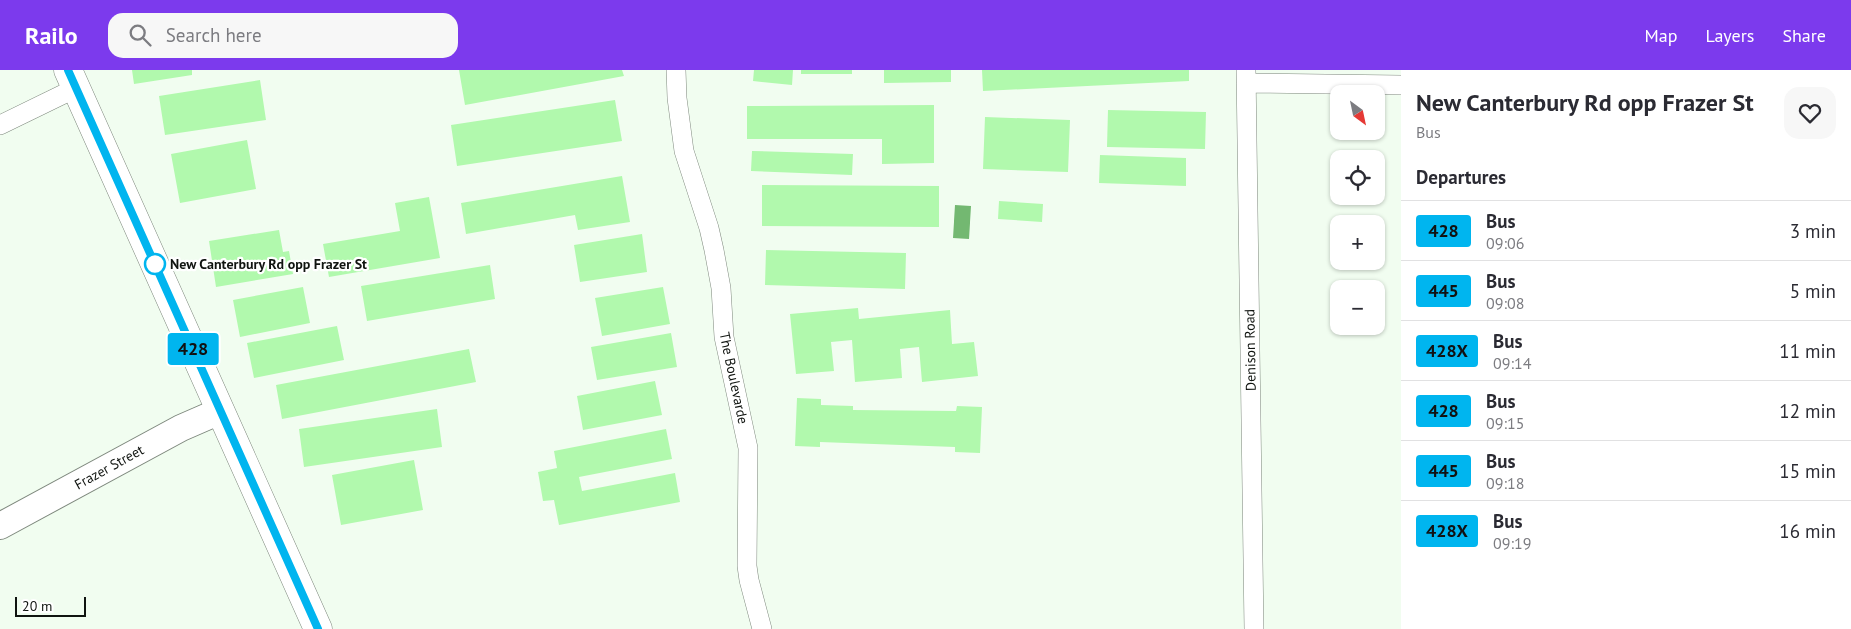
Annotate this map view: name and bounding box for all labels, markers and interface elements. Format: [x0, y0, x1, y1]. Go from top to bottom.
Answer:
search box [108, 13, 458, 58]
text: Railo [25, 20, 78, 51]
icon: search [126, 21, 154, 49]
text: Search here [166, 23, 262, 47]
text: Map [1645, 24, 1677, 47]
text: Layers [1705, 24, 1754, 47]
text: Share [1782, 24, 1826, 47]
north arrow [1330, 85, 1385, 140]
map controls [1330, 85, 1385, 335]
text: New Canterbury Rd opp Frazer St [1416, 87, 1754, 118]
button: heart [1784, 87, 1836, 139]
text: Bus [1416, 122, 1441, 142]
button: locate [1330, 150, 1385, 205]
text: Departures [1416, 165, 1506, 189]
text: Bus [1486, 209, 1515, 233]
button: + [1330, 215, 1385, 270]
text: 428 [1428, 219, 1459, 242]
text: 3 min [1790, 219, 1836, 243]
text: 09:06 [1486, 233, 1524, 253]
marker: New Canterbury Rd opp Frazer St [144, 253, 166, 275]
place label: New Canterbury Rd opp Frazer St [170, 255, 367, 273]
text: Bus [1486, 269, 1515, 293]
text: 445 [1428, 279, 1459, 302]
text: 5 min [1790, 279, 1836, 303]
button: − [1330, 280, 1385, 335]
text: 09:08 [1486, 293, 1524, 313]
street label: Denison Road [1240, 309, 1260, 391]
text: Bus [1493, 329, 1523, 353]
street label: The Boulevarde [715, 330, 753, 426]
line badge: 428 [164, 333, 222, 365]
text: 428 [178, 337, 208, 360]
text: 428X [1426, 339, 1468, 362]
text: 11 min [1779, 339, 1836, 363]
text: 09:14 [1493, 353, 1531, 373]
text: Bus [1486, 389, 1515, 413]
text: 428 [1428, 399, 1459, 422]
text: 12 min [1779, 399, 1836, 423]
text: 09:15 [1486, 413, 1524, 433]
street label: Frazer Street [71, 441, 147, 493]
text: Bus [1486, 449, 1515, 473]
text: 445 [1428, 459, 1459, 482]
text: 15 min [1779, 459, 1836, 483]
text: 09:18 [1486, 473, 1524, 493]
text: Bus [1493, 509, 1523, 533]
text: 428X [1426, 519, 1468, 542]
text: 16 min [1779, 519, 1836, 543]
text: 09:19 [1493, 533, 1531, 553]
scale bar [15, 594, 86, 617]
text: 20 m [22, 597, 52, 615]

